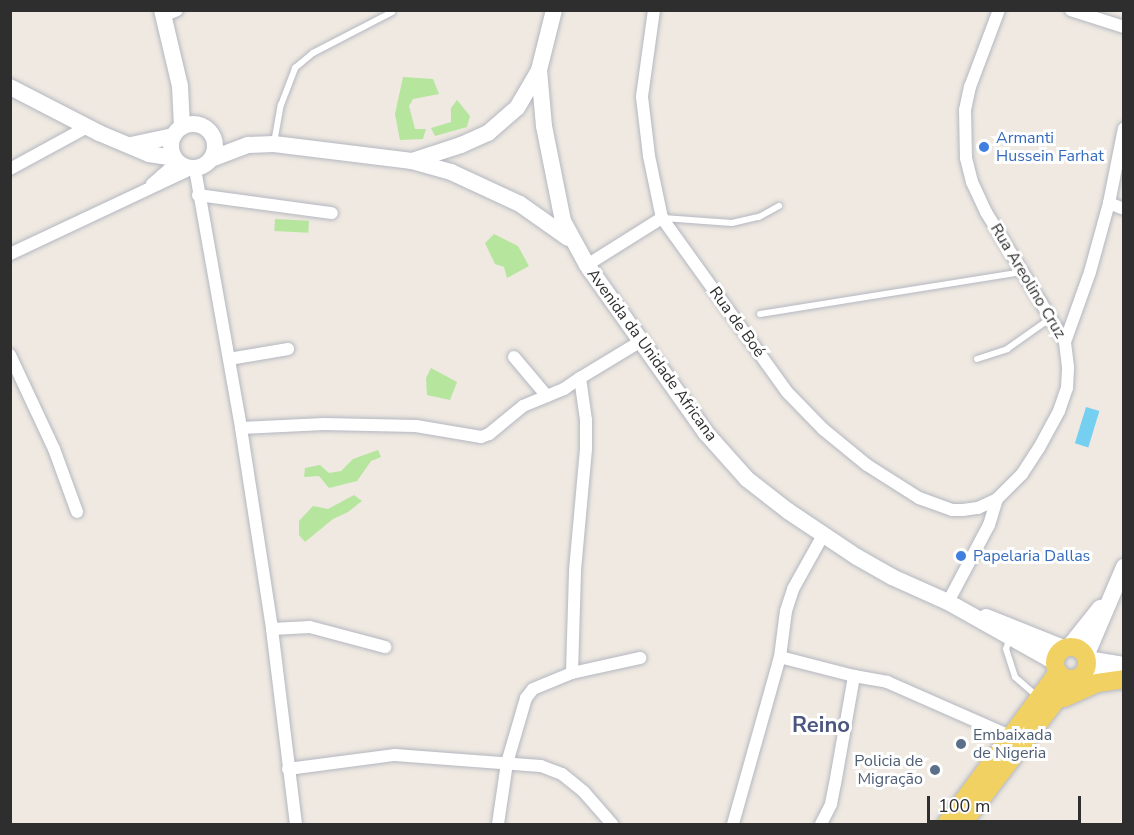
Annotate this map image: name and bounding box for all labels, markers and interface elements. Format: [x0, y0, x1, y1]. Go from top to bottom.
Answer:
place label: Armanti Hussein Farhat [996, 128, 1104, 166]
marker: Armanti Hussein Farhat [977, 140, 991, 154]
street label: Rua Areolino Cruz [986, 220, 1070, 342]
street label: Avenida da Unidade Africana [583, 265, 721, 445]
street label: Rua de Boé [705, 283, 769, 361]
place label: Papelaria Dallas [973, 546, 1090, 566]
marker: Papelaria Dallas [954, 549, 968, 563]
district label: Reino [792, 713, 850, 739]
place label: Embaixada de Nigeria [973, 725, 1052, 763]
marker: Embaixada de Nigeria [954, 737, 968, 751]
place label: Policia de Migração [854, 751, 923, 789]
marker: Policia de Migração [928, 763, 942, 777]
scale bar [930, 784, 1084, 822]
text: 100 m [938, 794, 990, 818]

